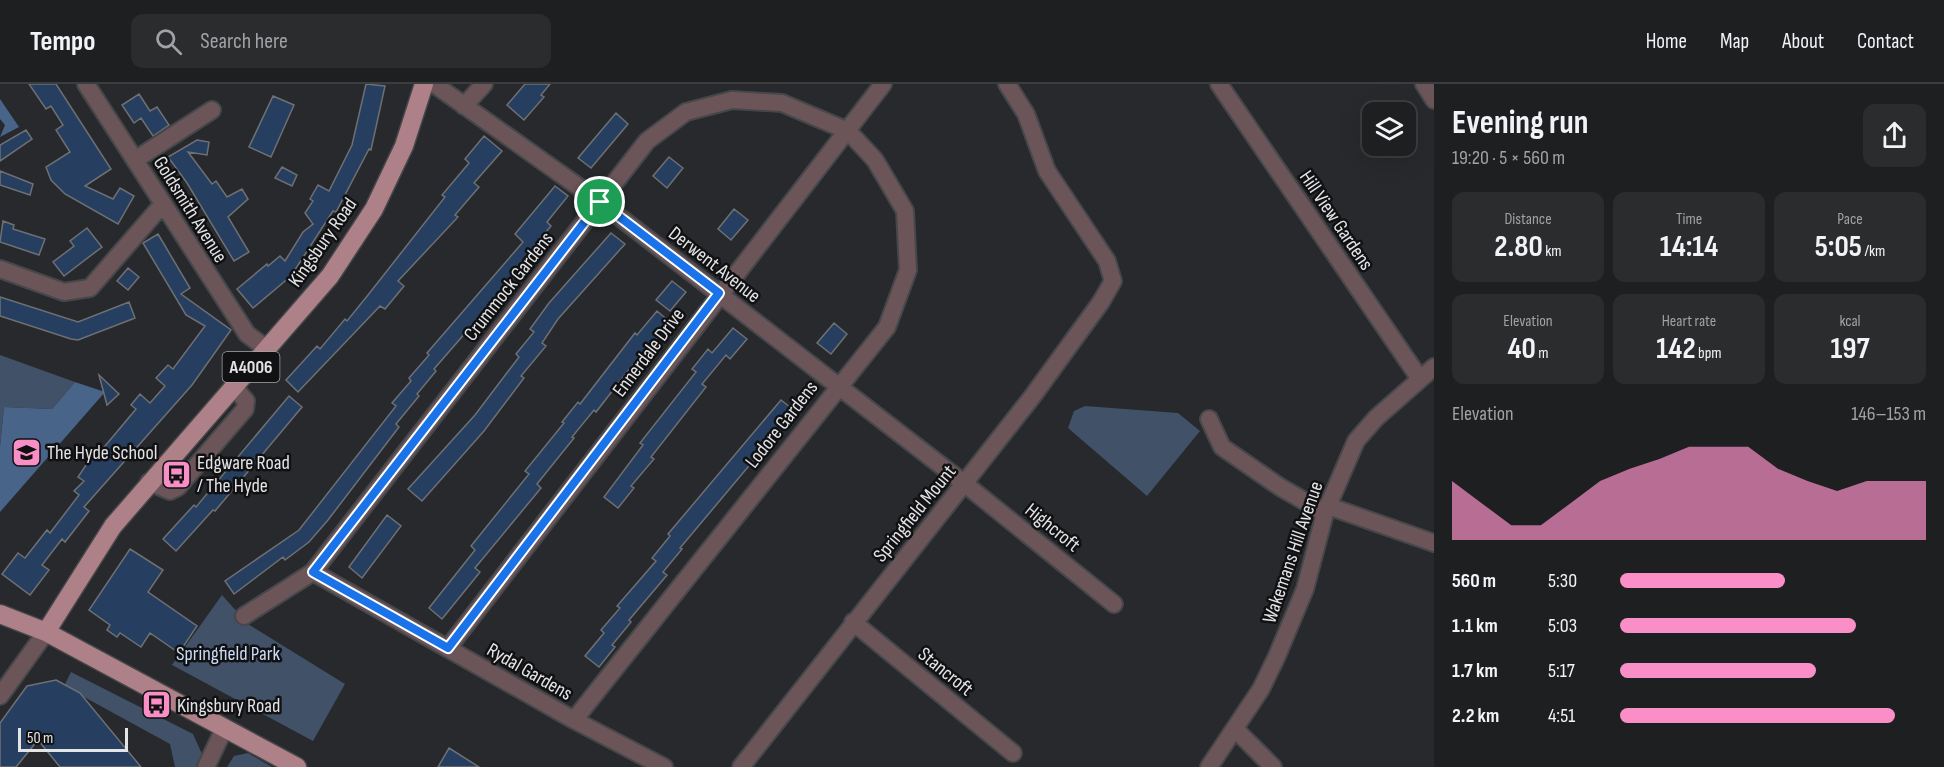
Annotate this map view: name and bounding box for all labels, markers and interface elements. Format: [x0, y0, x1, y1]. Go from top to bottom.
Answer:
search box [131, 14, 551, 68]
text: Tempo [30, 25, 95, 58]
icon: search [152, 25, 185, 58]
text: Search here [200, 28, 288, 55]
text: Home [1646, 29, 1687, 54]
text: Map [1720, 29, 1749, 54]
text: About [1782, 29, 1824, 54]
text: Contact [1857, 29, 1914, 54]
map controls [1362, 102, 1416, 156]
button: layers [1362, 102, 1416, 156]
text: Evening run [1452, 103, 1588, 143]
button: share [1863, 104, 1926, 167]
text: 19:20 · 5 × 560 m [1452, 146, 1565, 170]
street label: Goldsmith Avenue [148, 152, 232, 267]
street label: Hill View Gardens [1294, 166, 1378, 275]
pin [574, 176, 625, 227]
icon: arrive [583, 185, 616, 218]
street label: Kingsbury Road [283, 193, 362, 292]
text: Distance [1504, 210, 1552, 229]
text: Time [1676, 210, 1702, 229]
text: Pace [1837, 210, 1863, 229]
street label: Derwent Avenue [664, 221, 765, 308]
street label: Crummock Gardens [459, 227, 559, 346]
text: 2.80 [1494, 229, 1543, 265]
text: 14:14 [1660, 229, 1718, 265]
text: 5:05 [1815, 229, 1862, 265]
text: km [1543, 242, 1562, 261]
text: /km [1862, 242, 1885, 261]
street label: Ennerdale Drive [608, 304, 690, 402]
text: Elevation [1503, 312, 1553, 331]
text: Heart rate [1662, 312, 1716, 331]
text: kcal [1839, 312, 1861, 331]
text: 40 [1507, 331, 1536, 367]
text: 142 [1656, 331, 1696, 367]
text: 197 [1830, 331, 1870, 367]
text: m [1536, 344, 1549, 363]
text: bpm [1696, 344, 1722, 363]
road number: A4006 [222, 352, 280, 382]
street label: Lodore Gardens [740, 376, 823, 473]
text: Elevation [1452, 402, 1514, 426]
text: 146–153 m [1851, 402, 1926, 426]
school or university icon: The Hyde School [10, 436, 42, 468]
place label: The Hyde School [47, 441, 157, 465]
place label: Edgware Road / The Hyde [197, 451, 290, 498]
bus stop icon: Edgware Road / The Hyde [160, 458, 192, 490]
street label: Springfield Mount [868, 460, 961, 567]
street label: Wakemans Hill Avenue [1257, 478, 1328, 626]
street label: Highcroft [1020, 498, 1085, 557]
text: 560 m [1452, 569, 1496, 593]
text: 5:30 [1548, 569, 1577, 593]
text: 1.1 km [1452, 614, 1498, 638]
text: 5:03 [1548, 614, 1577, 638]
street label: Rydal Gardens [483, 638, 576, 706]
park label: Springfield Park [176, 642, 280, 666]
street label: Stancroft [913, 642, 978, 701]
text: 1.7 km [1452, 659, 1498, 683]
text: 5:17 [1548, 659, 1575, 683]
bus stop icon: Kingsbury Road [140, 689, 172, 721]
place label: Kingsbury Road [177, 694, 280, 718]
text: 2.2 km [1452, 704, 1499, 728]
text: 4:51 [1548, 704, 1575, 728]
scale bar [18, 725, 128, 752]
text: 50 m [27, 729, 53, 748]

